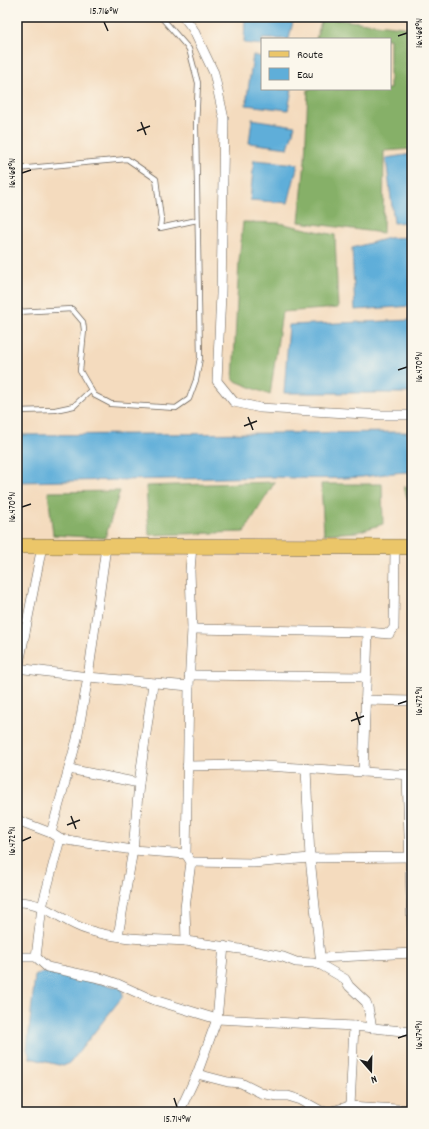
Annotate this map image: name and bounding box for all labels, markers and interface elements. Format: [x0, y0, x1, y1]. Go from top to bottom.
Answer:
text: 15.716°W [90, 5, 118, 19]
text: 16.468°N [413, 18, 427, 48]
legend [261, 38, 391, 90]
text: Route [297, 47, 323, 64]
text: Eau [297, 67, 313, 84]
text: 16.468°N [6, 158, 20, 188]
text: 16.470°N [413, 352, 427, 382]
text: 16.470°N [6, 492, 20, 522]
text: 16.472°N [413, 686, 427, 716]
text: 16.472°N [6, 826, 20, 856]
text: 16.474°N [413, 1020, 427, 1050]
north arrow [351, 1051, 391, 1091]
text: N [368, 1070, 379, 1087]
text: 15.714°W [163, 1113, 191, 1127]

